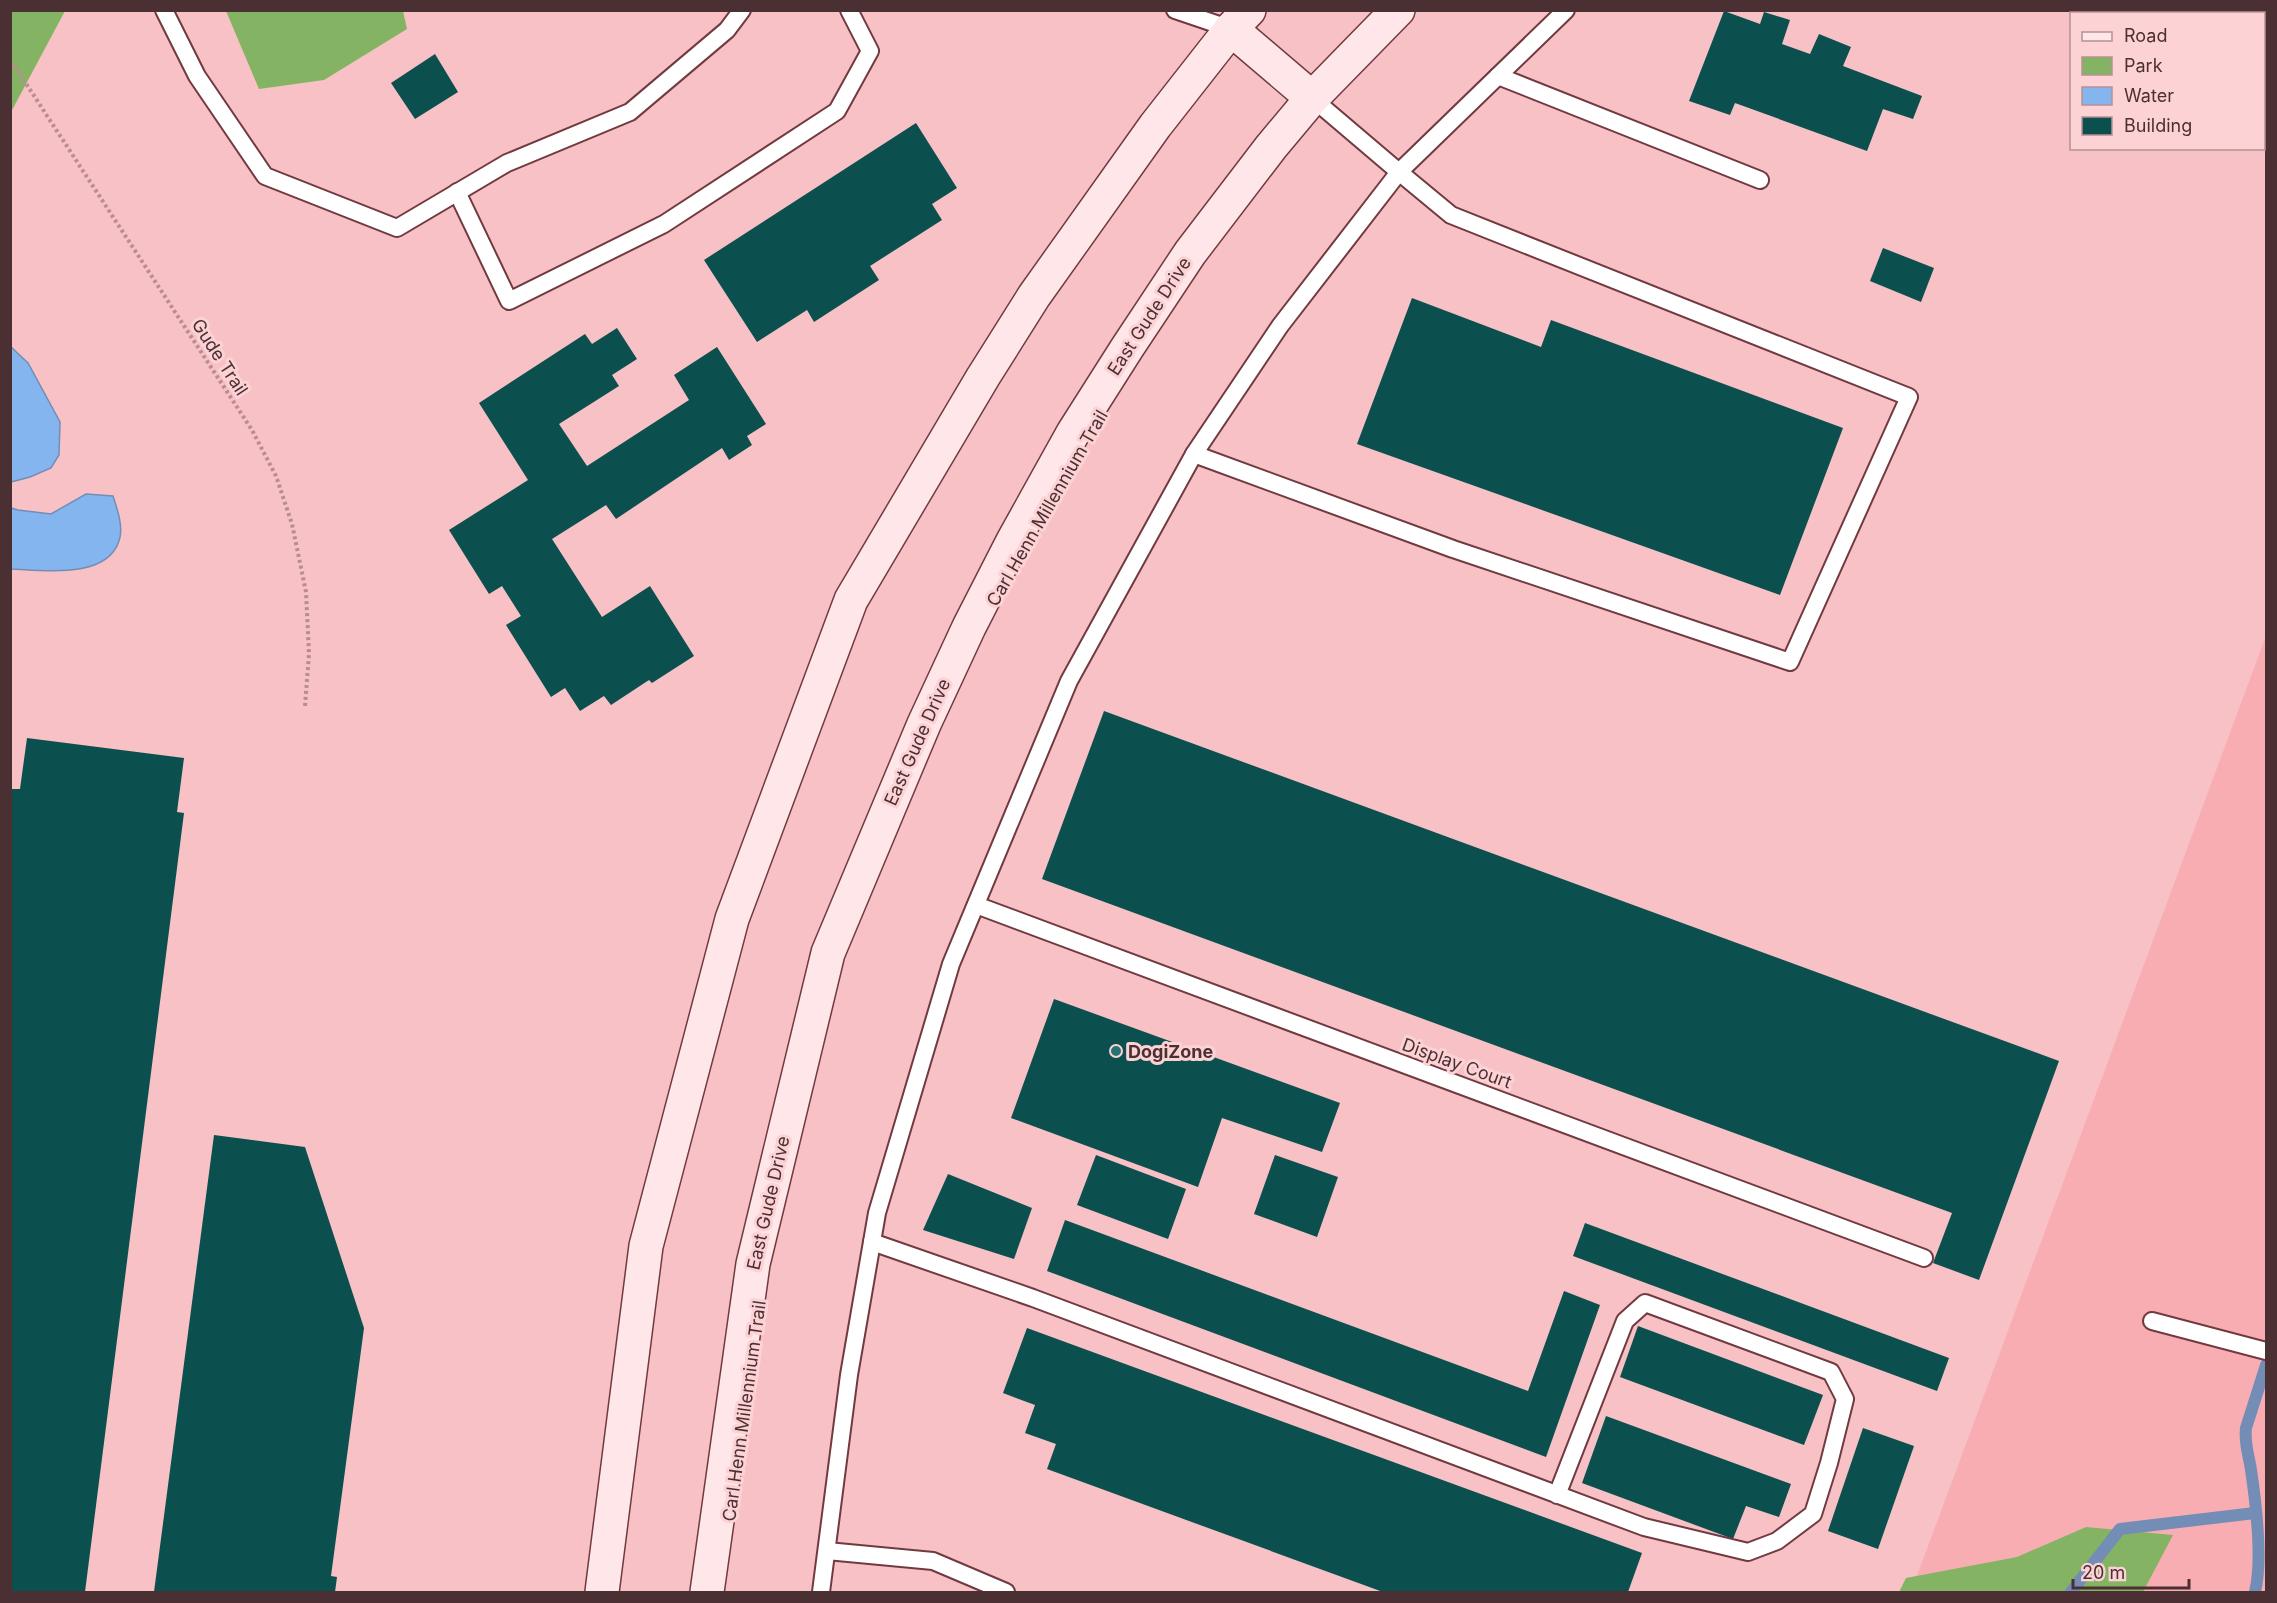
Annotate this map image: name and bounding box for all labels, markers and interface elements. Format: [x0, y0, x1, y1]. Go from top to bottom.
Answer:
legend [2070, 12, 2265, 150]
text: Road [2124, 25, 2167, 46]
text: Park [2124, 55, 2163, 76]
text: Water [2124, 85, 2174, 106]
text: Building [2124, 115, 2192, 136]
street label: East Gude Drive [1103, 253, 1195, 379]
street label: Gude Trail [188, 315, 252, 399]
street label: Carl Henn Millennium Trail [982, 406, 1112, 610]
street label: East Gude Drive [880, 675, 954, 809]
street label: Display Court [1399, 1034, 1515, 1093]
place label: DogiZone [1128, 1041, 1213, 1062]
marker: DogiZone [1109, 1044, 1123, 1058]
street label: East Gude Drive [742, 1134, 794, 1272]
street label: Carl Henn Millennium Trail [718, 1299, 770, 1523]
scale bar [2073, 1552, 2188, 1590]
text: 20 m [2082, 1562, 2125, 1583]

